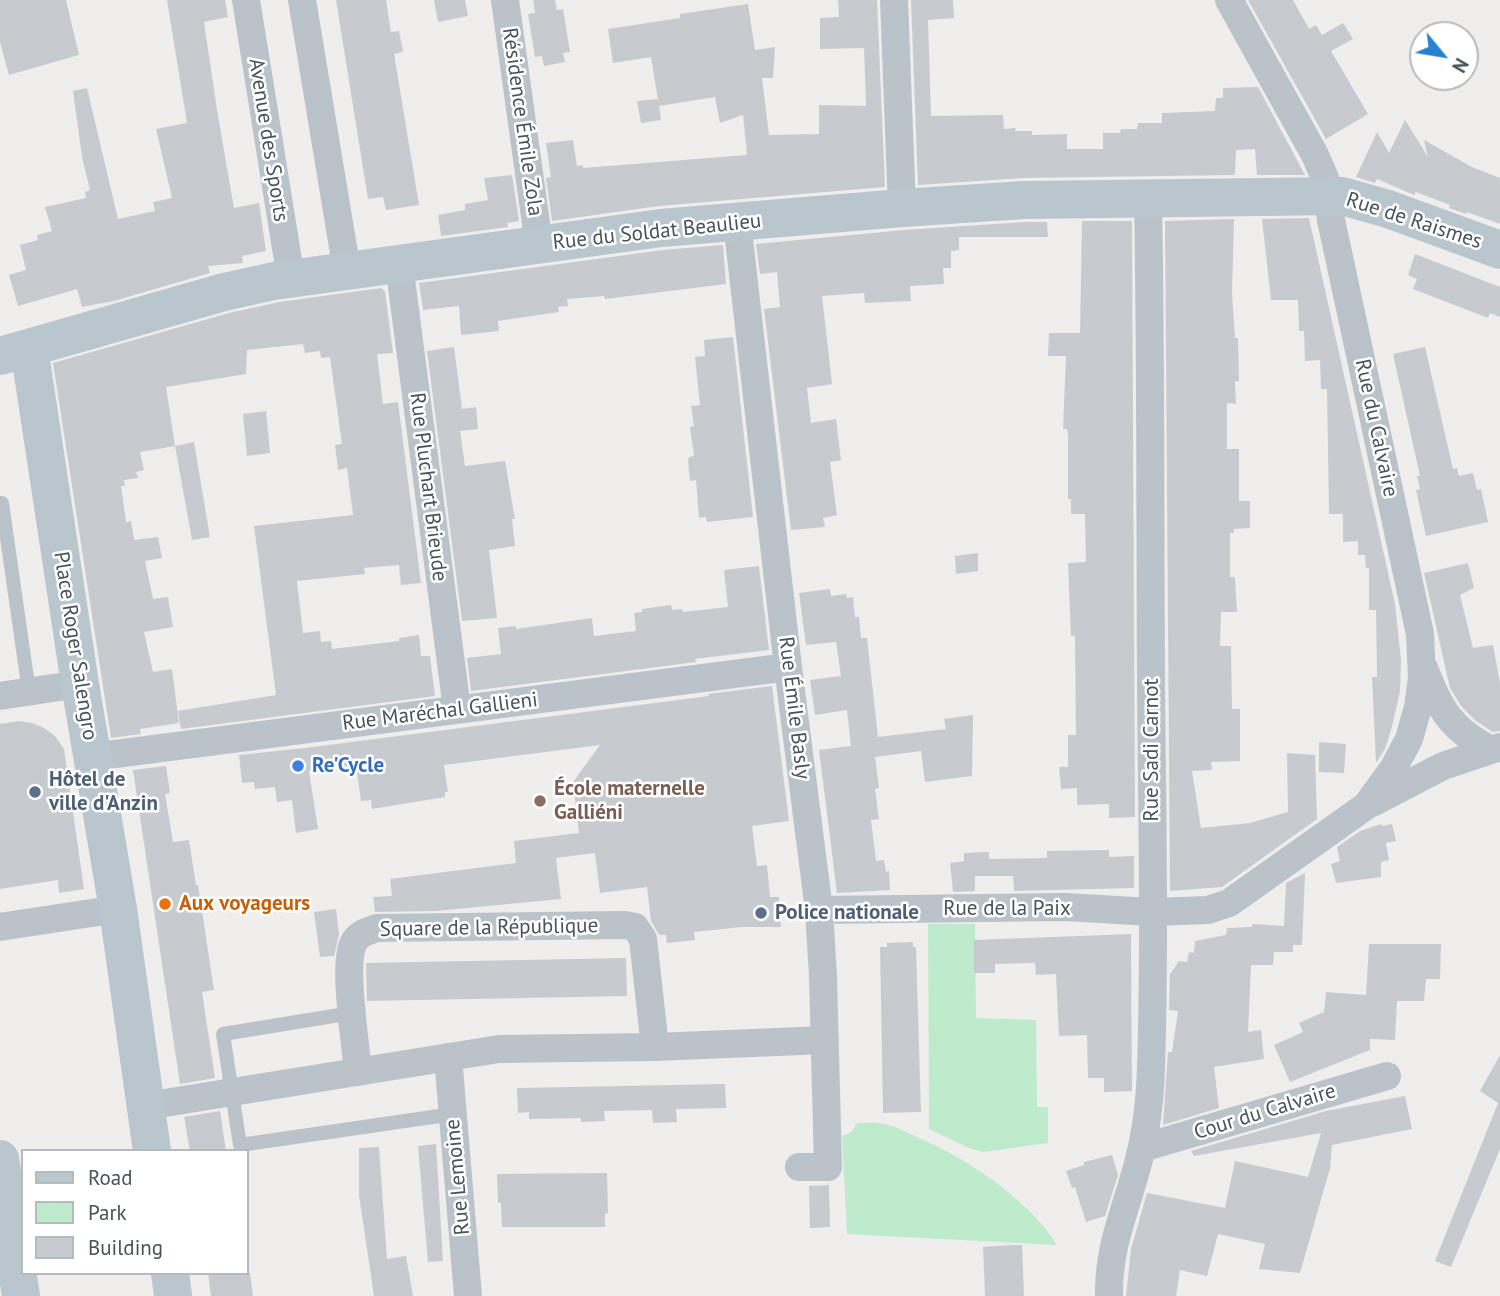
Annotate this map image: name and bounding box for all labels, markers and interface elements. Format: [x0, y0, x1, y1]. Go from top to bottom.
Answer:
north arrow [1409, 21, 1479, 91]
street label: Résidence Émile Zola [496, 26, 548, 218]
text: N [1447, 54, 1474, 77]
street label: Avenue des Sports [243, 56, 293, 224]
street label: Rue de Raismes [1343, 187, 1485, 255]
street label: Rue du Soldat Beaulieu [552, 209, 762, 255]
street label: Rue du Calvaire [1349, 357, 1403, 499]
street label: Rue Pluchart Brieude [404, 391, 452, 583]
street label: Place Roger Salengro [48, 550, 102, 742]
street label: Rue Émile Basly [773, 635, 815, 781]
street label: Rue Sadi Carnot [1139, 678, 1165, 822]
street label: Rue Maréchal Gallieni [341, 688, 539, 736]
place label: Re'Cycle [312, 753, 384, 779]
marker: Re'Cycle [290, 758, 306, 774]
place label: Hôtel de ville d'Anzin [49, 767, 158, 817]
place label: École maternelle Galliéni [554, 776, 705, 826]
marker: Hôtel de ville d'Anzin [27, 784, 43, 800]
marker: École maternelle Galliéni [532, 793, 548, 809]
place label: Aux voyageurs [179, 891, 310, 917]
marker: Aux voyageurs [157, 896, 173, 912]
street label: Rue de la Paix [943, 896, 1071, 922]
place label: Police nationale [775, 900, 919, 926]
marker: Police nationale [753, 905, 769, 921]
street label: Square de la République [380, 913, 598, 943]
street label: Cour du Calvaire [1191, 1078, 1339, 1146]
street label: Rue Lemoine [440, 1118, 476, 1236]
legend [21, 1149, 248, 1275]
text: Road [88, 1164, 132, 1191]
text: Park [88, 1199, 127, 1226]
text: Building [88, 1234, 163, 1261]

